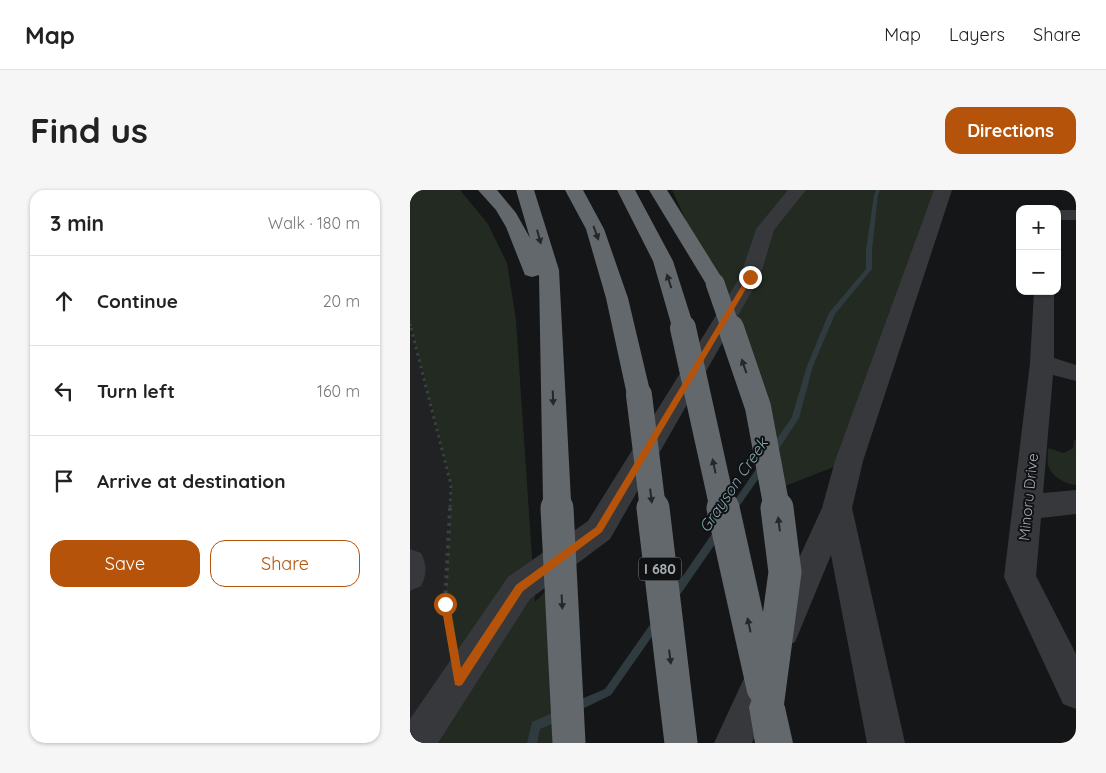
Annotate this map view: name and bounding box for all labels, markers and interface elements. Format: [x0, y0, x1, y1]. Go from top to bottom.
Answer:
text: Map [25, 20, 75, 50]
text: Map [884, 23, 921, 46]
text: Layers [949, 23, 1005, 46]
text: Share [1033, 23, 1081, 46]
button: Directions [945, 107, 1076, 154]
text: Find us [30, 108, 148, 152]
map controls [1016, 205, 1061, 295]
button: + [1016, 205, 1061, 250]
text: 3 min [50, 210, 104, 236]
text: Walk · 180 m [268, 213, 360, 233]
one-way arrow [592, 226, 600, 241]
one-way arrow [536, 229, 544, 244]
button: − [1016, 250, 1061, 295]
route end [739, 266, 762, 289]
one-way arrow [664, 273, 672, 288]
icon: ahead [50, 287, 78, 315]
text: Continue [97, 289, 178, 313]
text: 20 m [323, 291, 360, 311]
one-way arrow [740, 358, 747, 373]
icon: left [50, 377, 78, 405]
text: Turn left [97, 379, 175, 403]
text: 160 m [317, 381, 360, 401]
one-way arrow [549, 390, 557, 406]
water label: Grayson Creek [694, 433, 773, 536]
street label: Minoru Drive [1014, 452, 1042, 542]
one-way arrow [710, 459, 718, 474]
icon: arrive [50, 467, 78, 495]
text: Arrive at destination [97, 469, 286, 493]
one-way arrow [647, 488, 655, 504]
one-way arrow [775, 515, 783, 531]
button: Save [50, 540, 200, 587]
button: Share [210, 540, 360, 587]
road number: I 680 [639, 558, 681, 580]
route start [434, 593, 457, 616]
one-way arrow [558, 594, 566, 610]
one-way arrow [745, 617, 753, 633]
one-way arrow [666, 650, 674, 666]

